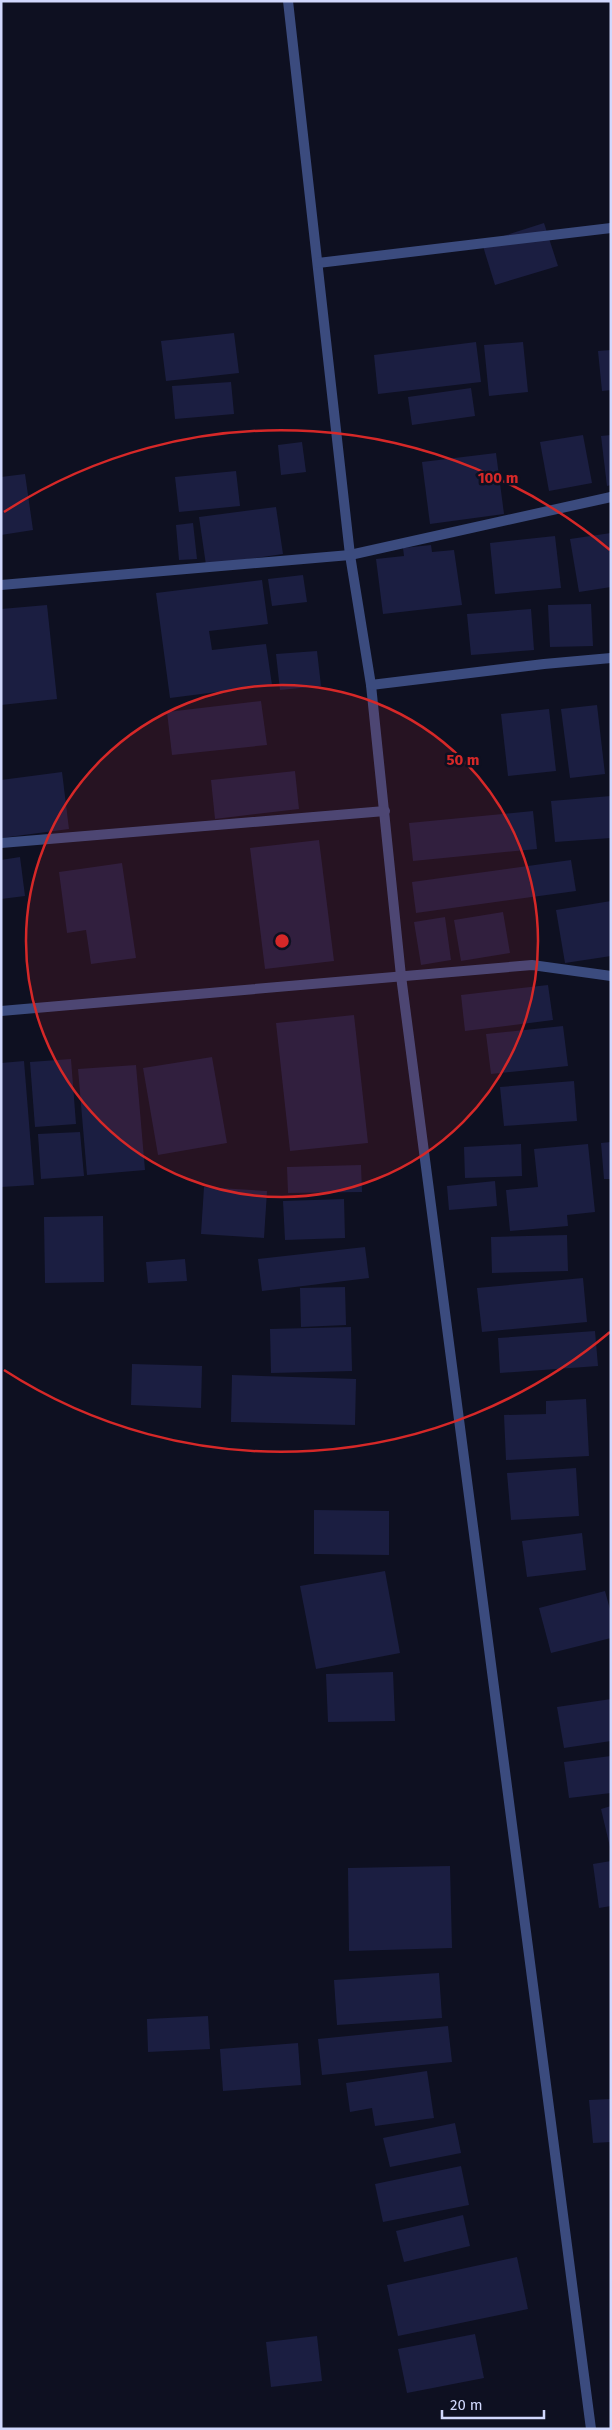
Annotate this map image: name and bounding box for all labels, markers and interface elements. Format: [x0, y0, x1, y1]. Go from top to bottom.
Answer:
text: 100 m [478, 469, 518, 487]
text: 50 m [446, 751, 480, 769]
centre of rings [273, 932, 291, 950]
scale bar [442, 2388, 544, 2420]
text: 20 m [450, 2396, 483, 2414]

